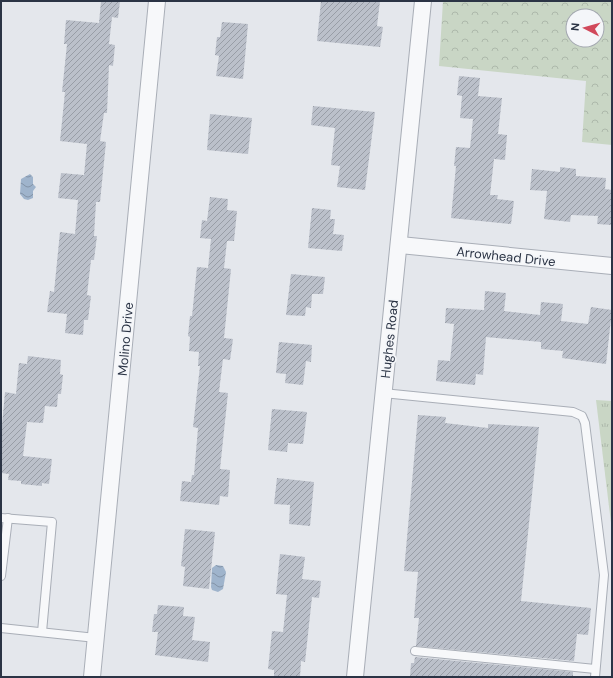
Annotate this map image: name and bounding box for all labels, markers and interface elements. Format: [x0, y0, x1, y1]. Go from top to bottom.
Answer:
north arrow [565, 8, 605, 48]
text: N [568, 22, 582, 32]
street label: Arrowhead Drive [455, 243, 556, 270]
street label: Hughes Road [377, 299, 402, 379]
street label: Molino Drive [114, 301, 137, 377]

